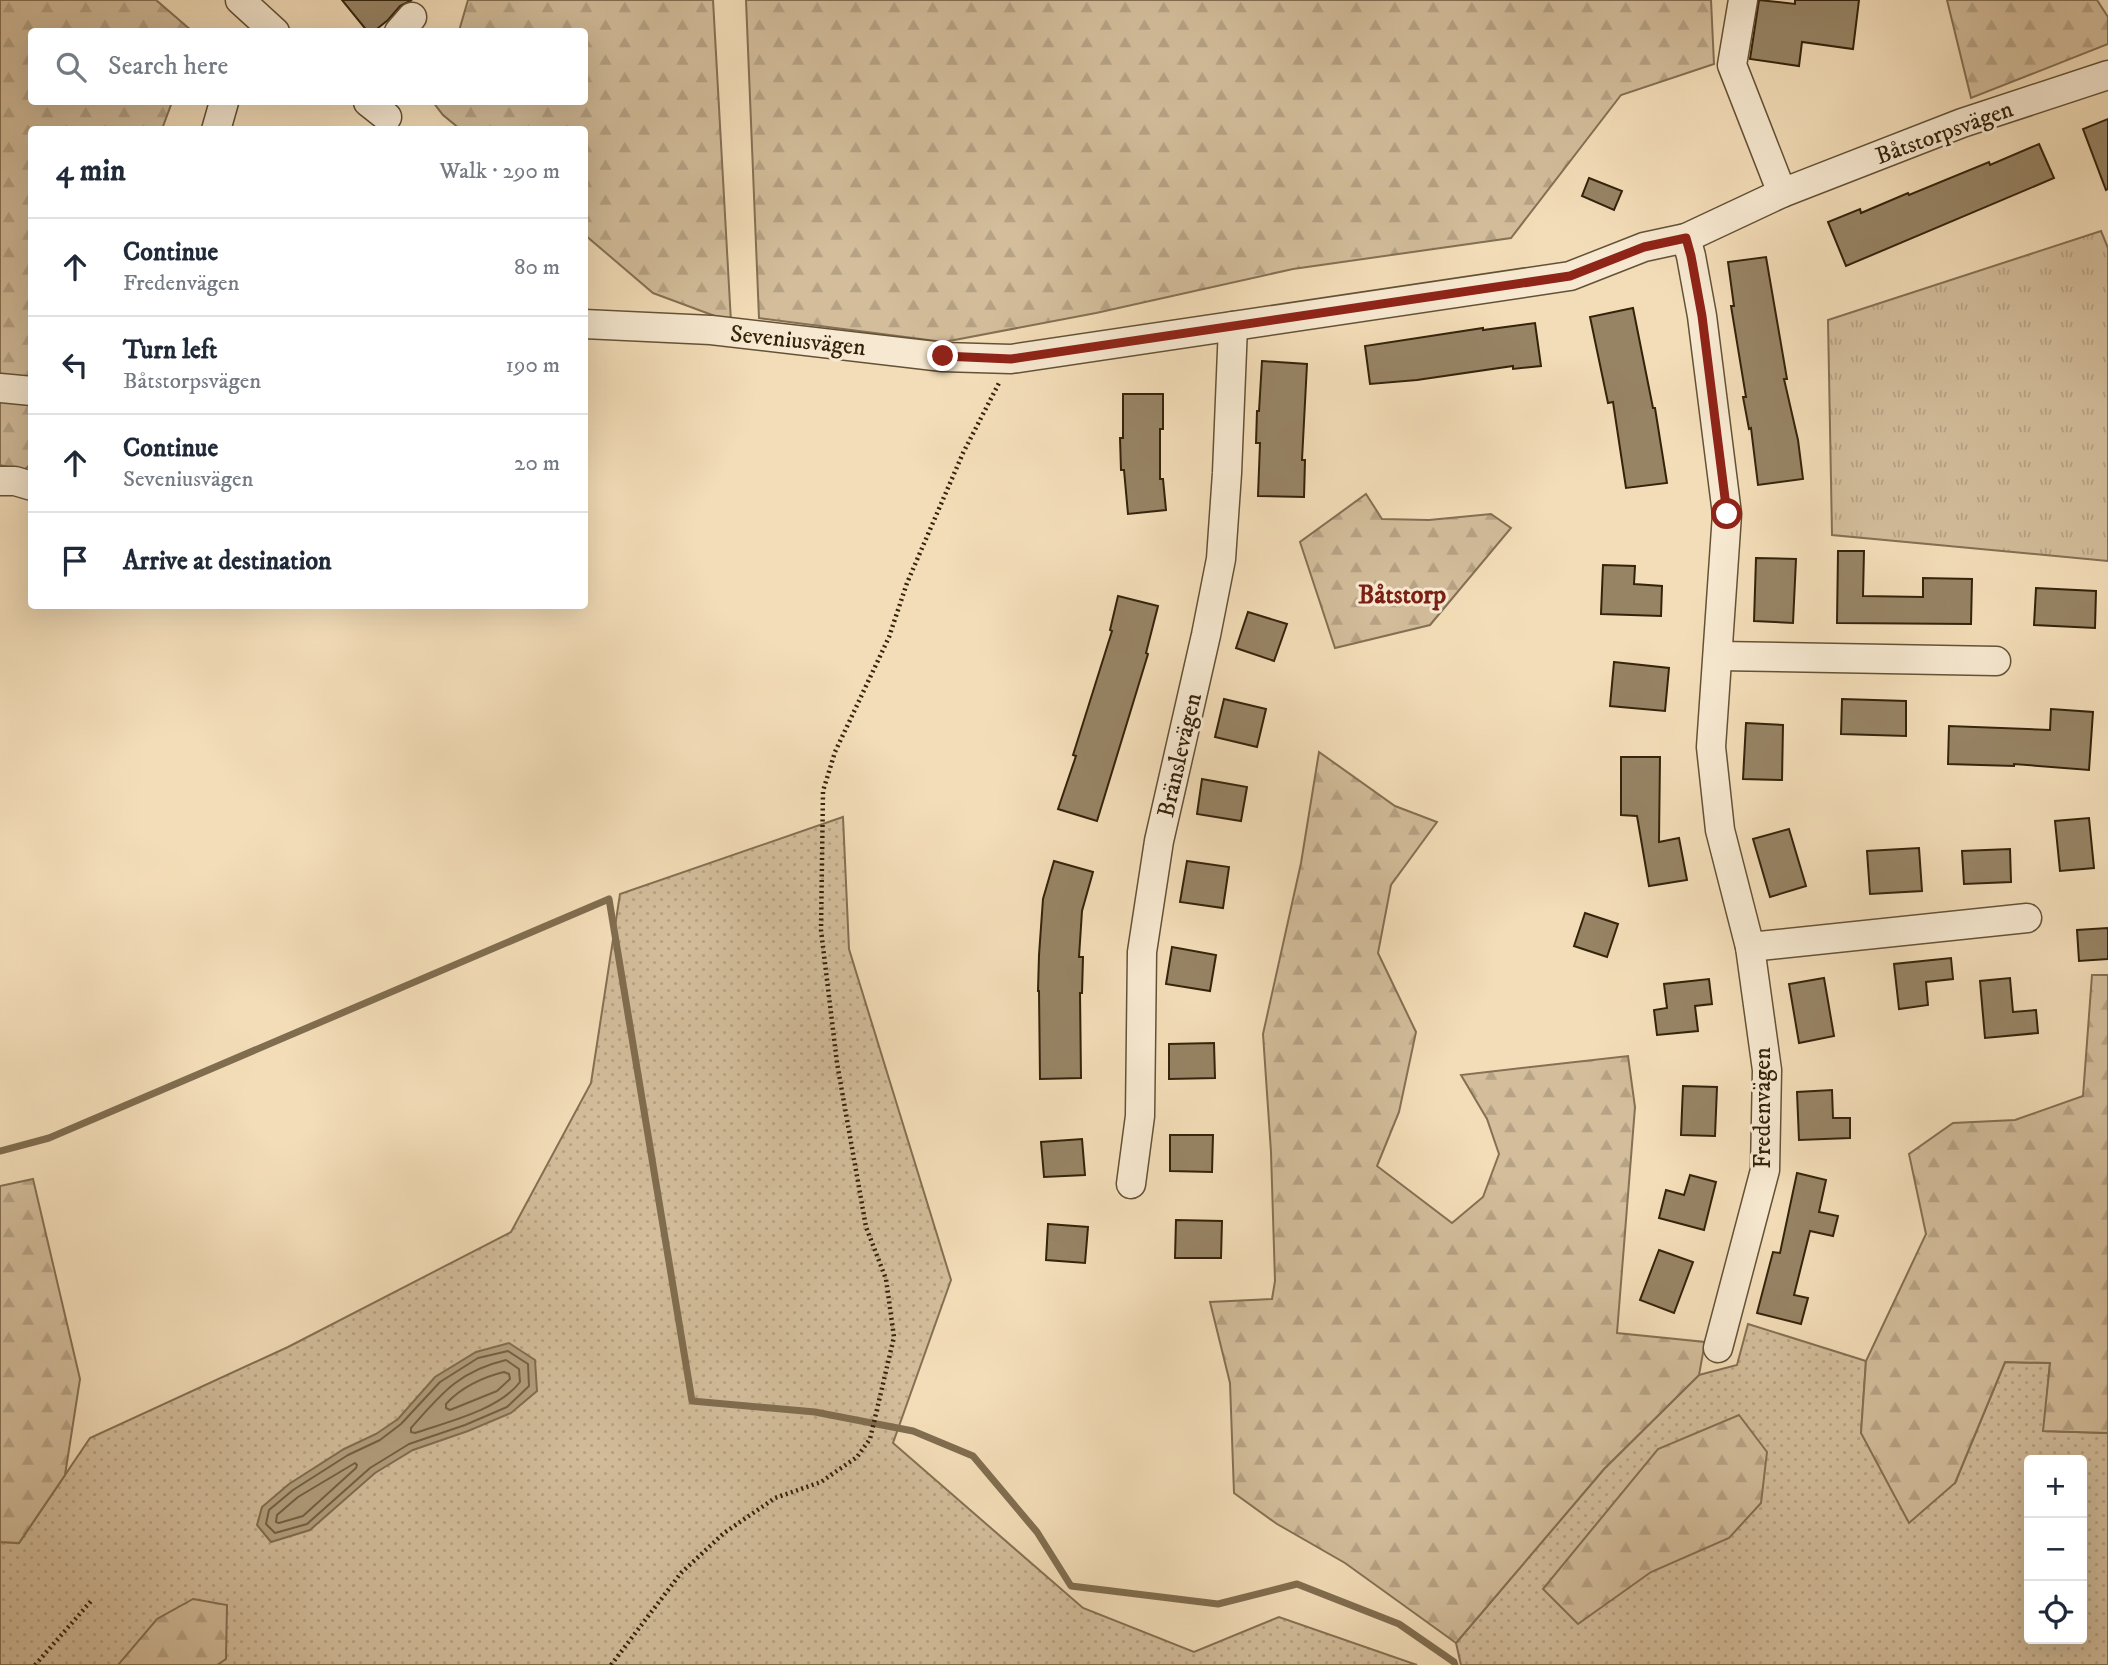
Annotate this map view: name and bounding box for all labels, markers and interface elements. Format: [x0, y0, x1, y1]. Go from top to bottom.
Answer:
search box [28, 28, 588, 105]
icon: search [52, 48, 90, 86]
text: Search here [108, 50, 228, 83]
street label: Båtstorpsvägen [1871, 94, 2018, 172]
text: 4 min [56, 153, 126, 190]
text: Walk · 290 m [439, 157, 560, 186]
text: Continue [123, 236, 218, 269]
icon: ahead [56, 248, 94, 286]
text: 80 m [514, 253, 560, 282]
text: Fredenvägen [123, 269, 240, 298]
street label: Seveniusvägen [729, 319, 868, 363]
text: Turn left [123, 334, 217, 367]
route end [927, 340, 958, 371]
icon: left [56, 346, 94, 384]
text: 190 m [506, 351, 560, 380]
text: Båtstorpsvägen [123, 367, 261, 396]
text: Continue [123, 432, 218, 465]
icon: ahead [56, 444, 94, 482]
text: 20 m [514, 449, 560, 478]
text: Seveniusvägen [123, 465, 253, 494]
route start [1711, 498, 1742, 529]
icon: arrive [56, 542, 94, 580]
text: Arrive at destination [123, 545, 332, 578]
district label: Båtstorp [1358, 579, 1446, 612]
street label: Bränslevägen [1151, 690, 1209, 820]
street label: Fredenvägen [1748, 1047, 1778, 1169]
map controls [2024, 1455, 2087, 1644]
button: + [2024, 1455, 2087, 1518]
button: − [2024, 1518, 2087, 1581]
button: locate [2024, 1581, 2087, 1644]

